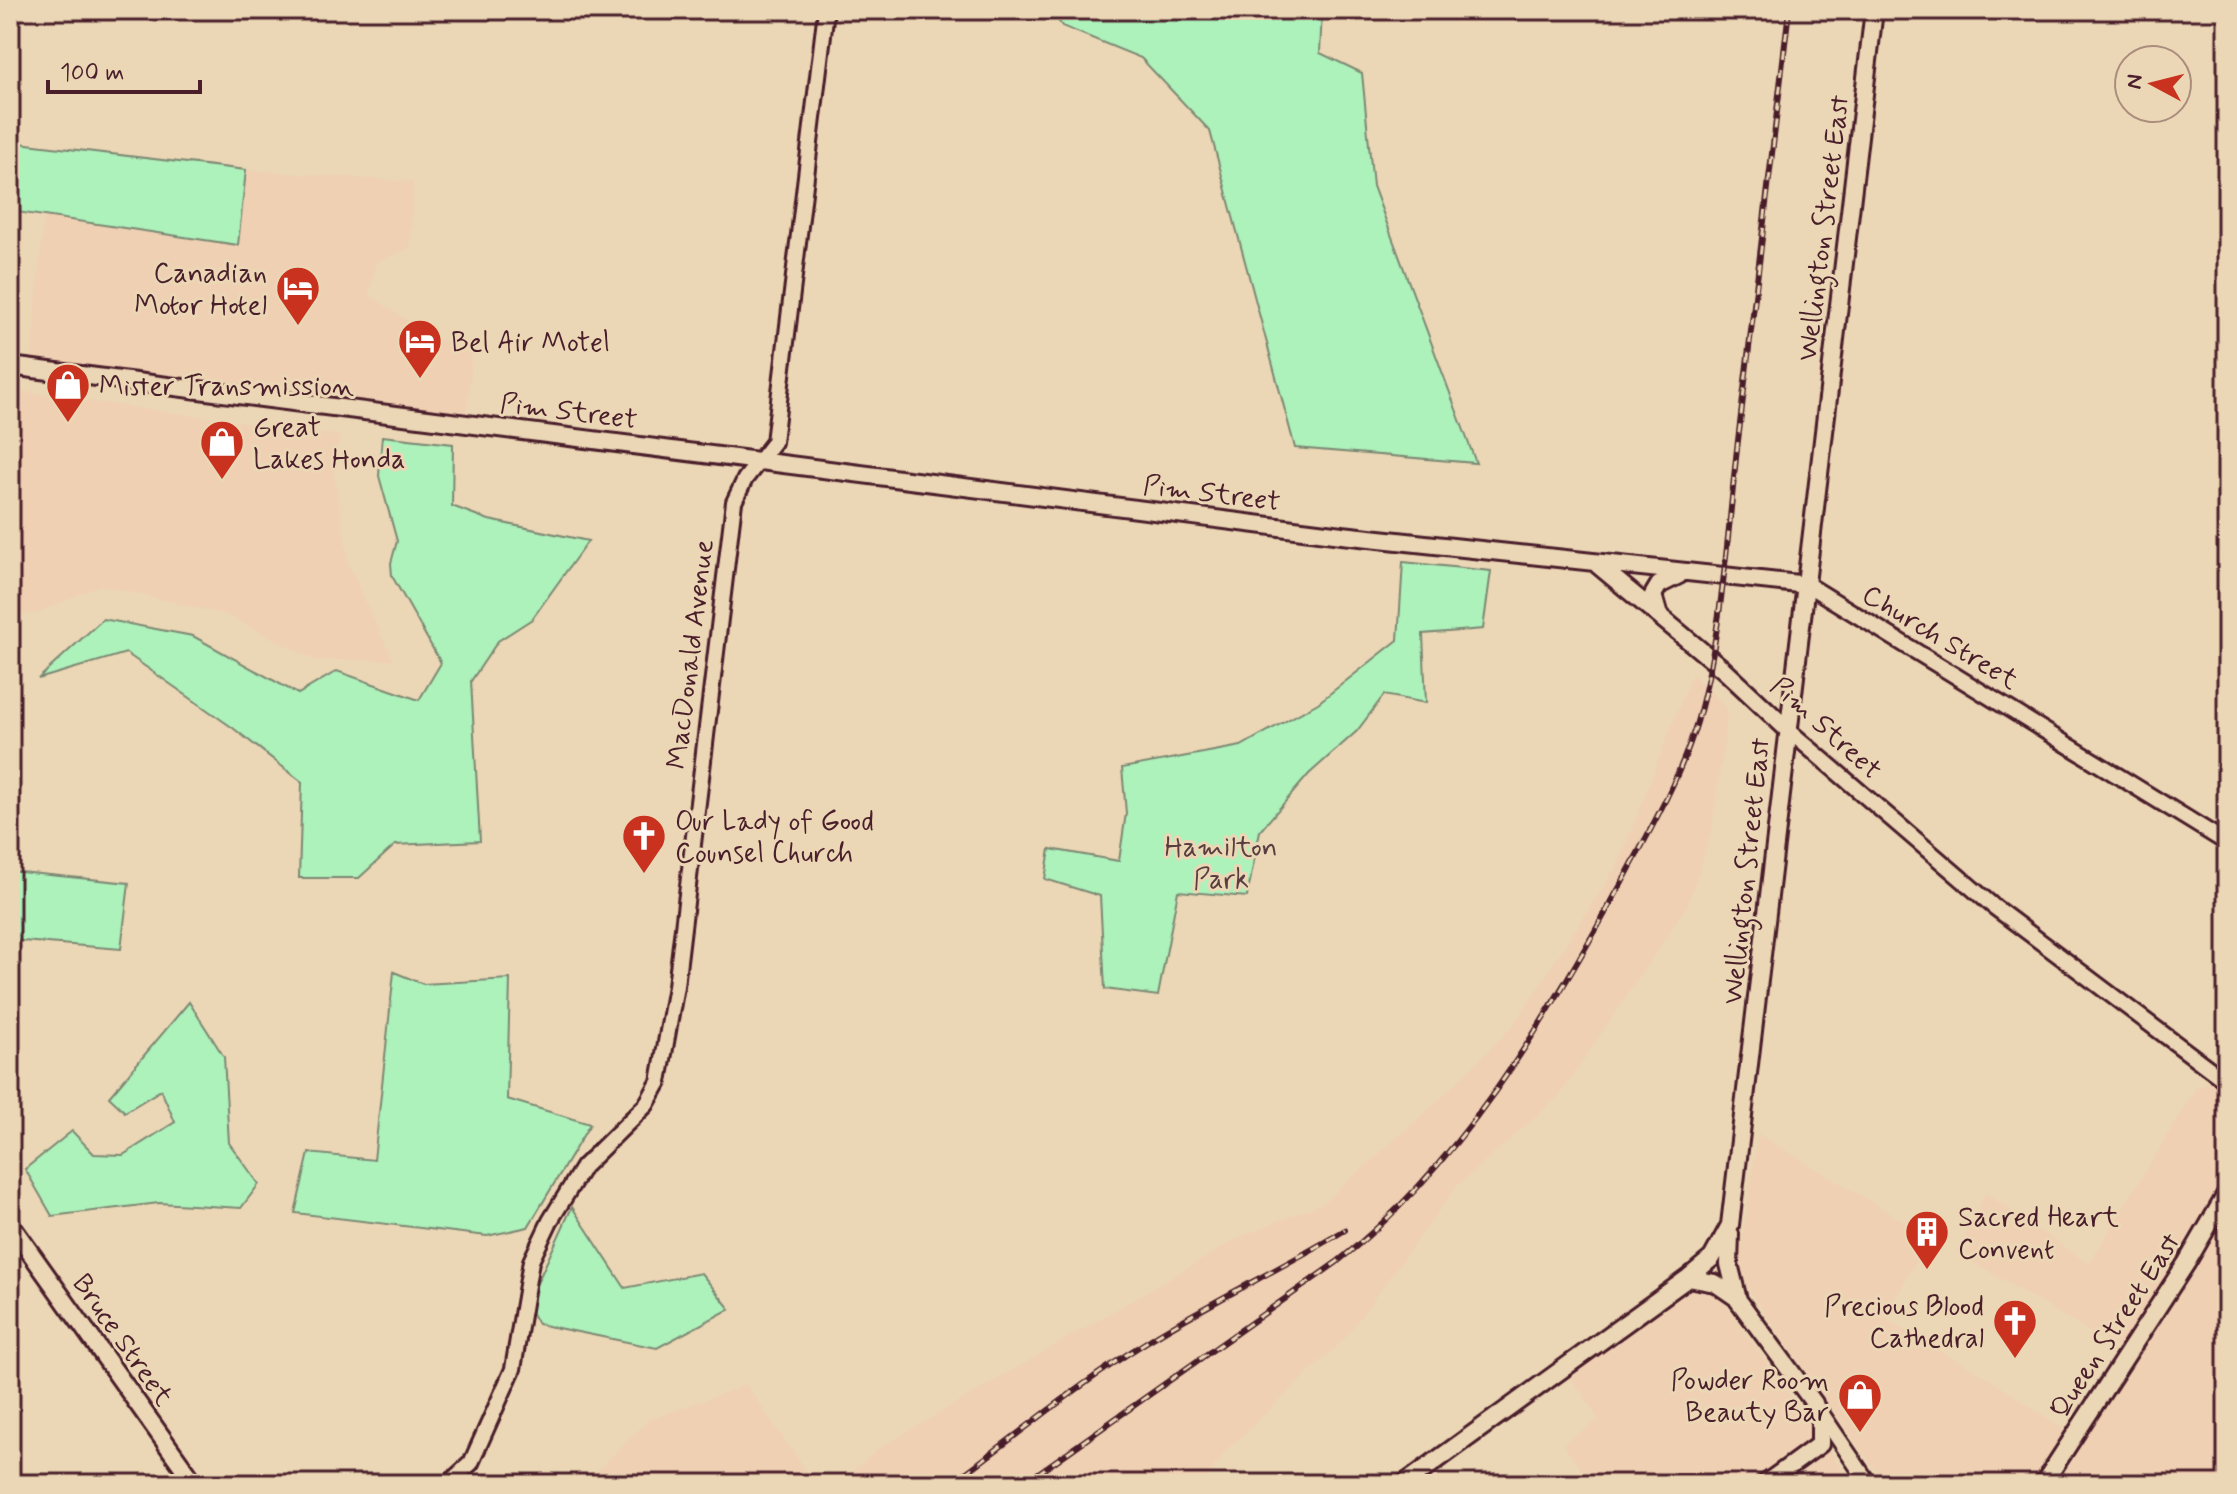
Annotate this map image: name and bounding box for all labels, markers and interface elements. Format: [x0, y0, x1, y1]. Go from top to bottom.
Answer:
scale bar [48, 44, 200, 94]
north arrow [2113, 44, 2193, 124]
text: 100 m [60, 58, 124, 89]
text: N [2120, 73, 2150, 91]
street label: Wellington Street East [1790, 93, 1862, 364]
place label: Canadian Motor Hotel [134, 256, 267, 325]
hotel icon: Canadian Motor Hotel [274, 264, 322, 327]
hotel icon: Bel Air Motel [396, 317, 444, 380]
place label: Bel Air Motel [451, 325, 610, 362]
shop icon: Mister Transmission [44, 361, 92, 424]
place label: Mister Transmission [99, 369, 354, 406]
street label: Pim Street [498, 386, 639, 439]
place label: Great Lakes Honda [253, 410, 406, 479]
shop icon: Great Lakes Honda [198, 418, 246, 481]
street label: Pim Street [1141, 468, 1282, 521]
street label: MacDonald Avenue [659, 537, 724, 771]
street label: Church Street [1855, 577, 2025, 700]
street label: Pim Street [1762, 669, 1889, 789]
street label: Wellington Street East [1715, 736, 1783, 1007]
place label: Our Lady of Good Counsel Church [675, 804, 874, 873]
church icon: Our Lady of Good Counsel Church [620, 812, 668, 875]
park label: Hamilton Park [1164, 830, 1278, 899]
place label: Sacred Heart Convent [1958, 1200, 2119, 1269]
building icon: Sacred Heart Convent [1903, 1208, 1951, 1271]
street label: Queen Street East [2042, 1226, 2190, 1426]
street label: Bruce Street [63, 1267, 181, 1414]
place label: Precious Blood Cathedral [1824, 1289, 1984, 1358]
church icon: Precious Blood Cathedral [1991, 1297, 2039, 1360]
place label: Powder Room Beauty Bar [1671, 1363, 1829, 1432]
shop icon: Powder Room Beauty Bar [1836, 1371, 1884, 1434]

